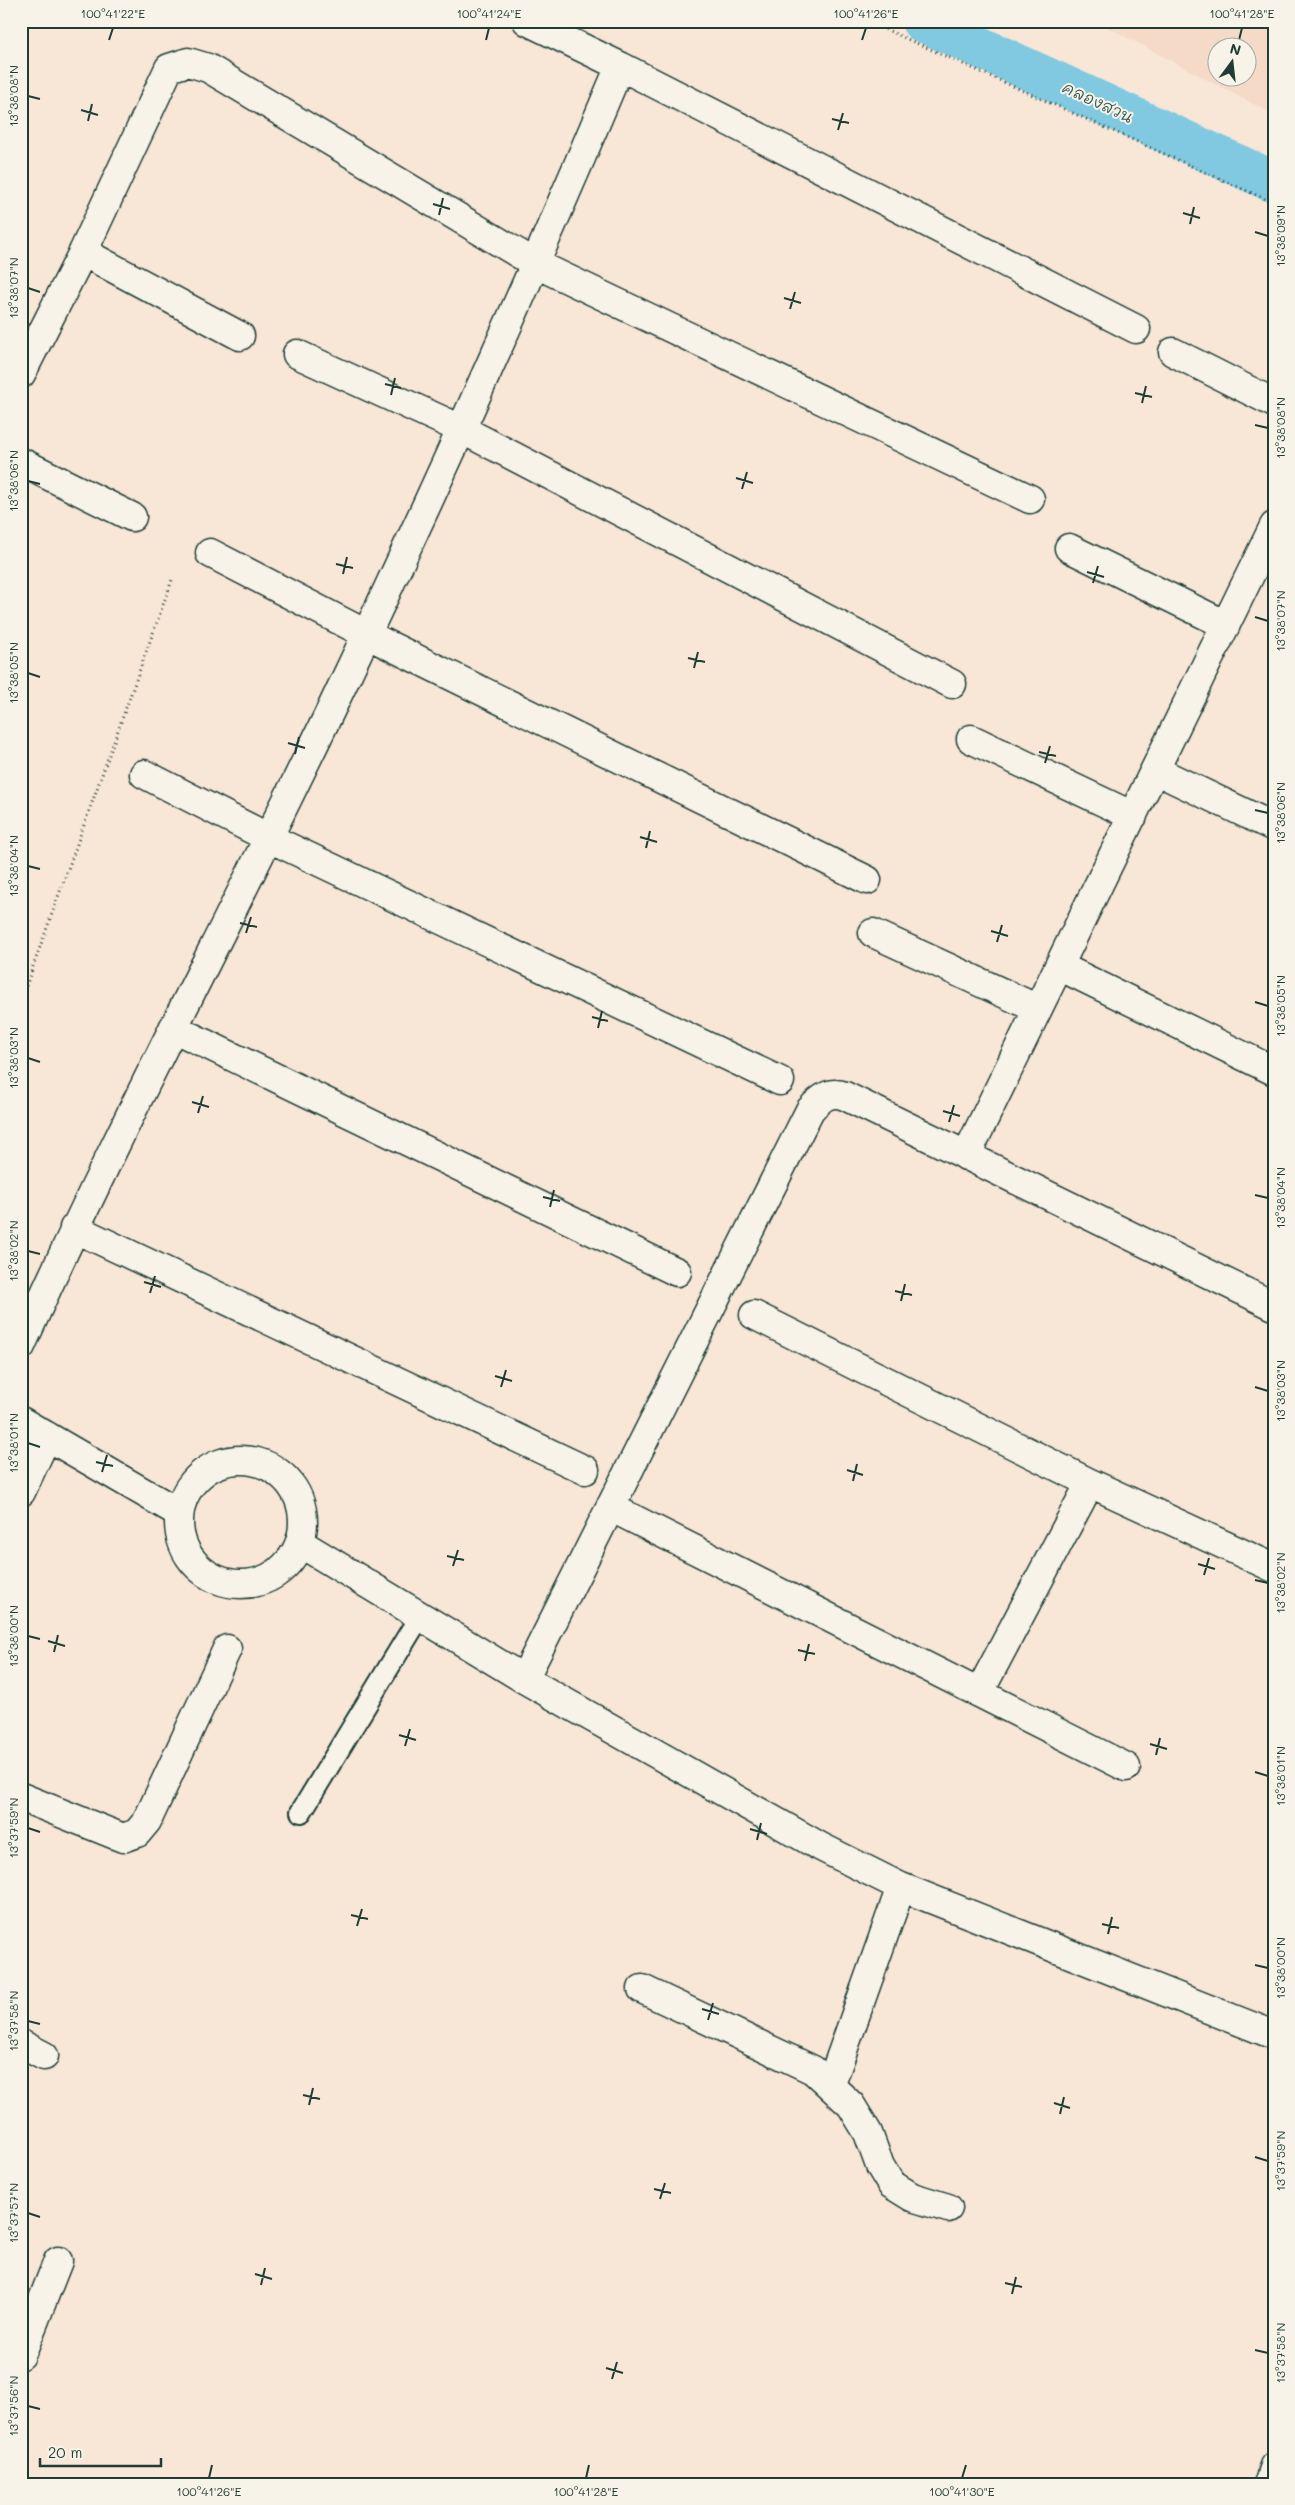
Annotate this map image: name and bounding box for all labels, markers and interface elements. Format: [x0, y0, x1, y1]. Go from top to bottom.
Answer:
text: 100°41'22"E [81, 5, 145, 21]
text: 100°41'24"E [457, 5, 521, 21]
text: 100°41'26"E [834, 5, 899, 21]
text: 100°41'28"E [1210, 5, 1275, 21]
north arrow [1208, 38, 1258, 88]
text: N [1228, 38, 1243, 60]
text: 13°38'08"N [5, 65, 21, 127]
water label: คลองสวน [1059, 76, 1137, 127]
text: 13°38'09"N [1272, 205, 1288, 267]
text: 13°38'07"N [5, 257, 21, 319]
text: 13°38'08"N [1272, 397, 1288, 459]
text: 13°38'06"N [5, 450, 21, 512]
text: 13°38'07"N [1272, 590, 1288, 652]
text: 13°38'05"N [5, 642, 21, 704]
text: 13°38'06"N [1272, 782, 1288, 844]
text: 13°38'04"N [5, 835, 21, 897]
text: 13°38'05"N [1272, 975, 1288, 1037]
text: 13°38'03"N [5, 1027, 21, 1089]
text: 13°38'04"N [1272, 1167, 1288, 1229]
text: 13°38'02"N [5, 1220, 21, 1282]
text: 13°38'03"N [1272, 1360, 1288, 1422]
text: 13°38'01"N [5, 1413, 21, 1473]
text: 13°38'02"N [1272, 1552, 1288, 1614]
text: 13°38'00"N [5, 1605, 21, 1667]
text: 13°38'01"N [1272, 1746, 1288, 1806]
text: 13°37'59"N [5, 1798, 21, 1858]
text: 13°38'00"N [1272, 1937, 1288, 1999]
text: 13°37'58"N [5, 1991, 21, 2051]
text: 13°37'59"N [1272, 2131, 1288, 2191]
text: 13°37'57"N [5, 2183, 21, 2243]
text: 13°37'58"N [1272, 2323, 1288, 2383]
text: 13°37'56"N [5, 2376, 21, 2436]
scale bar [40, 2435, 161, 2467]
text: 20 m [48, 2442, 82, 2462]
text: 100°41'26"E [177, 2483, 242, 2499]
text: 100°41'28"E [554, 2483, 619, 2499]
text: 100°41'30"E [929, 2483, 995, 2499]

